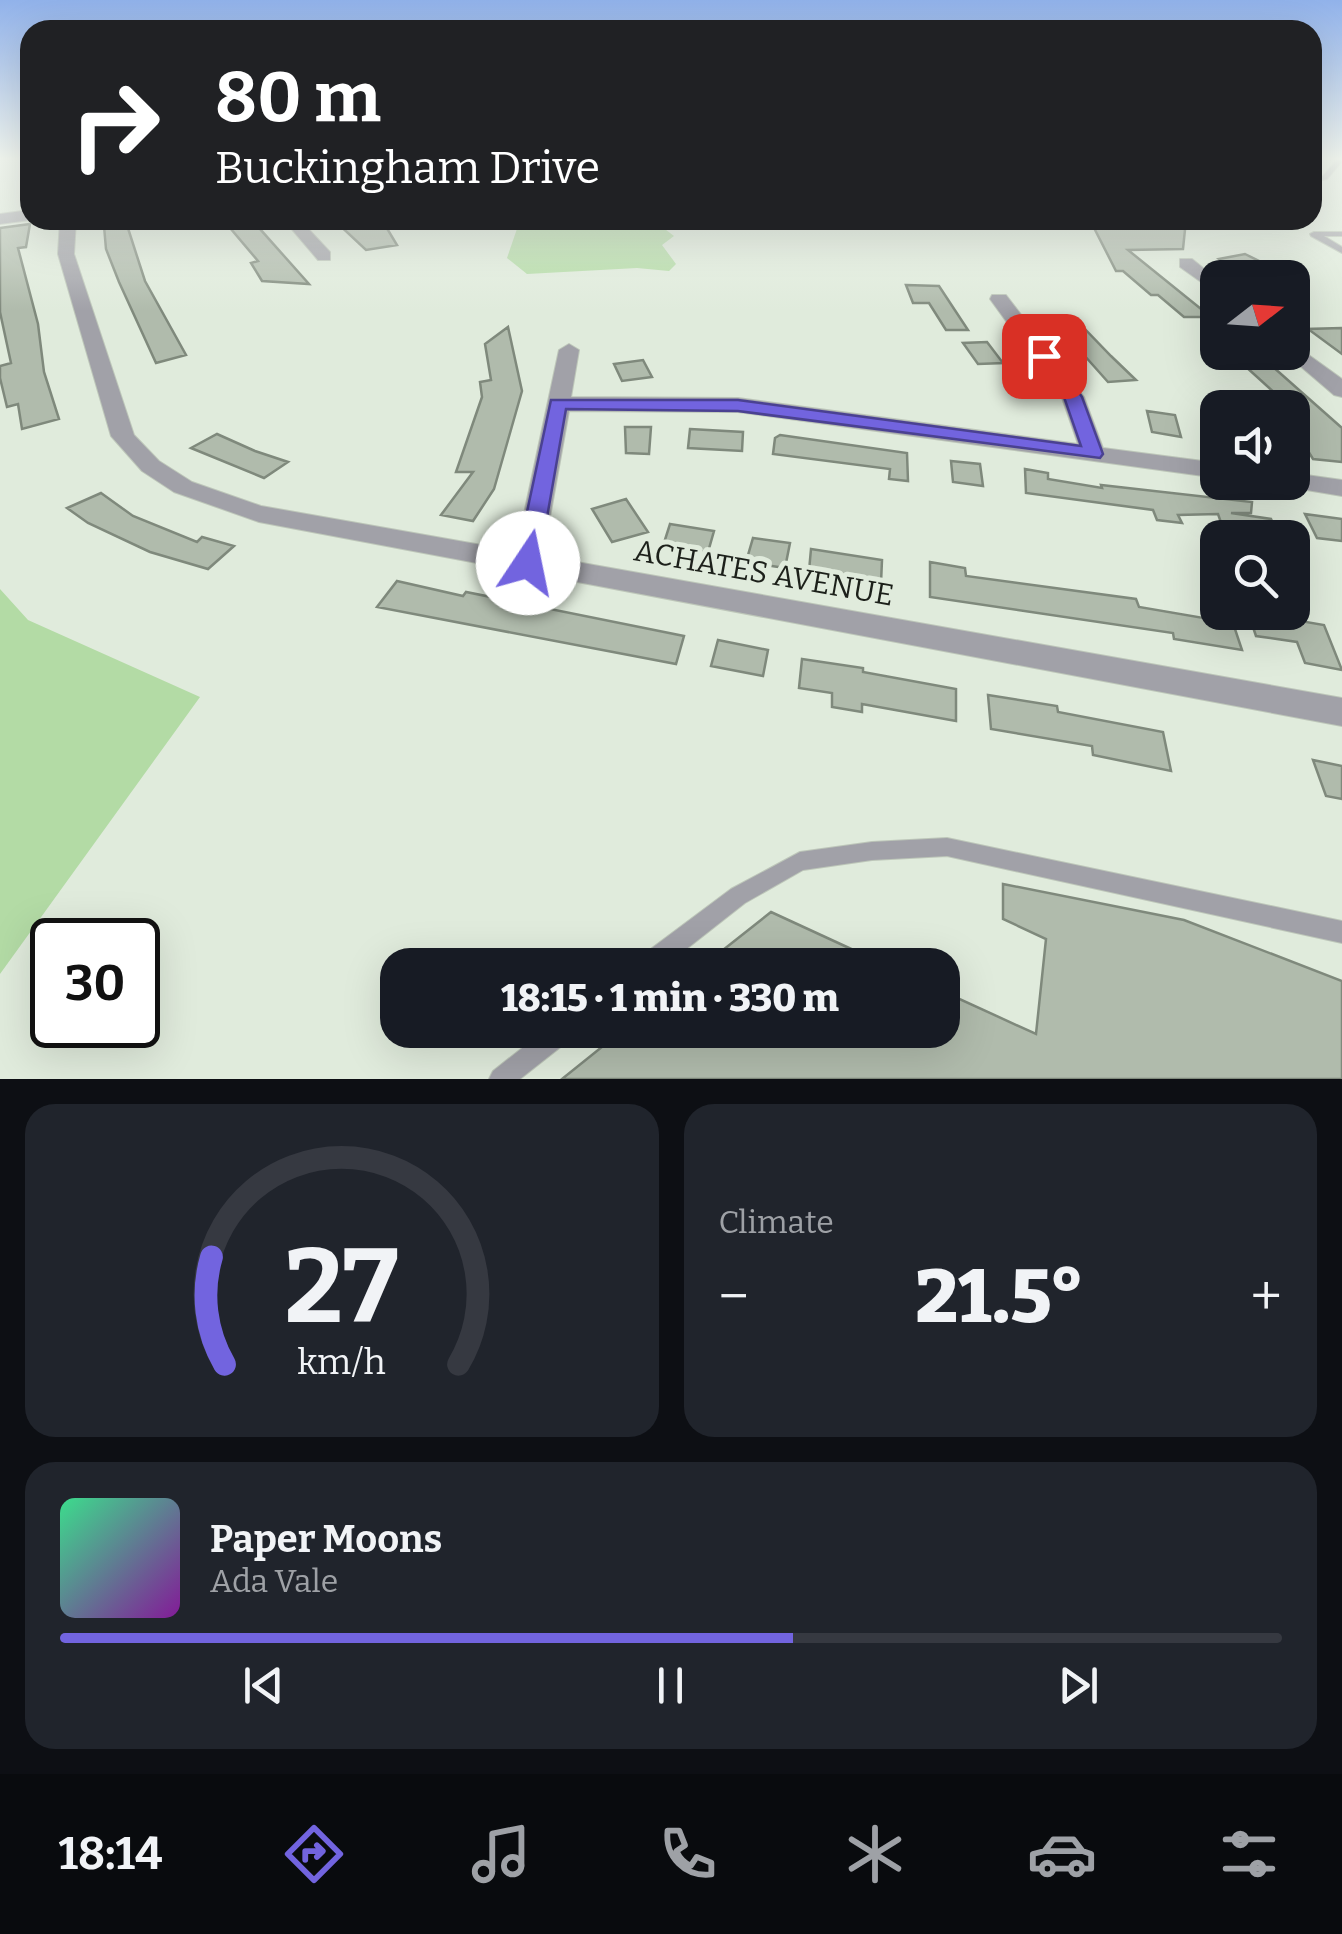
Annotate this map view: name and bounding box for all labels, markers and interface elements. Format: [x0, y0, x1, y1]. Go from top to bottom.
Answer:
text: 80 m [215, 56, 381, 140]
icon: right [50, 60, 180, 190]
text: Buckingham Drive [215, 141, 600, 195]
north arrow [1200, 260, 1310, 370]
map controls [1200, 260, 1310, 630]
pin [1002, 314, 1087, 399]
icon: arrive [1017, 329, 1072, 384]
button: sound [1200, 390, 1310, 500]
position arrow [476, 511, 580, 615]
button: search [1200, 520, 1310, 630]
street label: ACHATES AVENUE [631, 532, 897, 614]
speed limit sign: 30 [30, 918, 160, 1048]
text: 18:15 · 1 min · 330 m [501, 975, 839, 1021]
text: Climate [719, 1203, 834, 1241]
text: 27 [285, 1225, 399, 1350]
text: 21.5° [915, 1252, 1084, 1342]
text: − [719, 1264, 749, 1330]
text: + [1251, 1264, 1282, 1330]
text: km/h [298, 1341, 386, 1383]
text: Paper Moons [210, 1516, 442, 1562]
text: Ada Vale [210, 1562, 338, 1600]
icon: previous [236, 1658, 291, 1713]
icon: pause [643, 1658, 698, 1713]
icon: next [1051, 1658, 1106, 1713]
icon: directions [279, 1819, 349, 1889]
icon: music [466, 1819, 536, 1889]
icon: phone [653, 1819, 723, 1889]
icon: climate [840, 1819, 910, 1889]
icon: car [1027, 1819, 1097, 1889]
icon: filters [1214, 1819, 1284, 1889]
text: 18:14 [58, 1827, 162, 1881]

